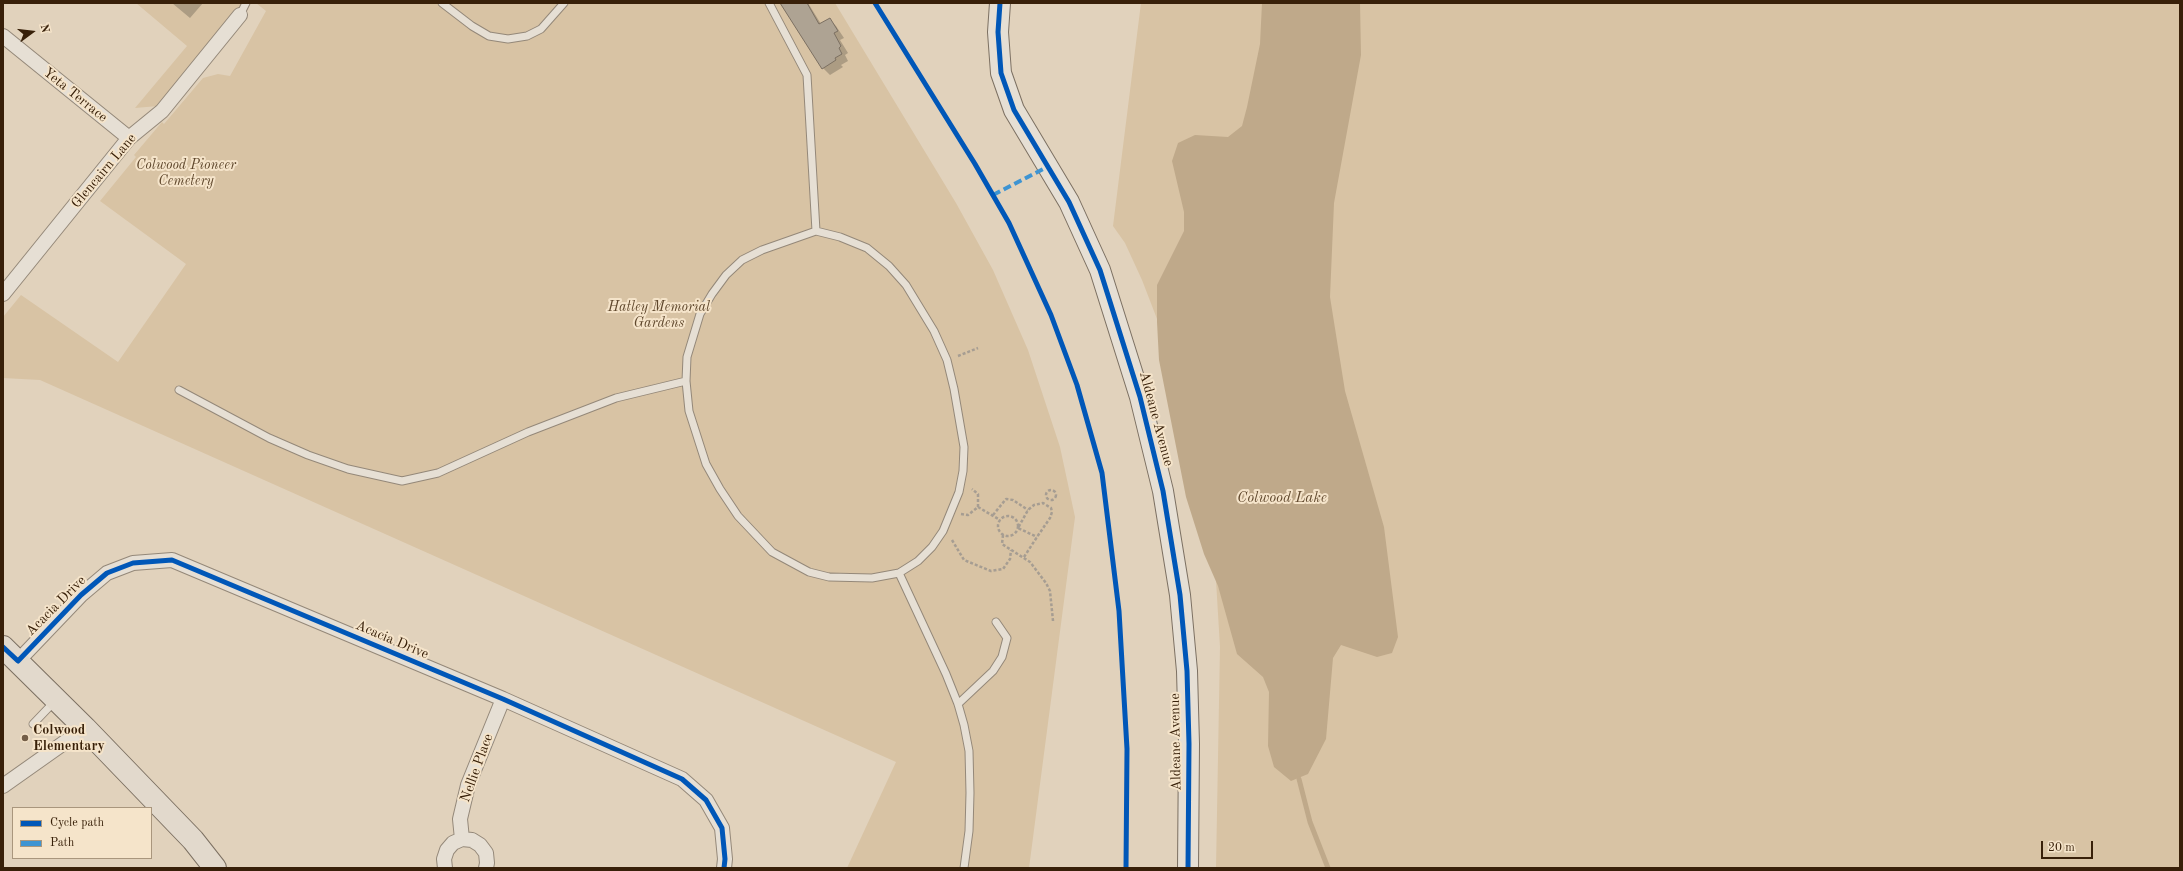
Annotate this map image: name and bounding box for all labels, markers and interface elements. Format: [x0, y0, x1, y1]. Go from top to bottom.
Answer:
north arrow [12, 12, 52, 52]
text: N [38, 23, 50, 34]
street label: Yeta Terrace [39, 64, 111, 126]
street label: Glencairn Lane [68, 130, 140, 212]
park label: Colwood Pioneer Cemetery [136, 157, 236, 190]
park label: Hatley Memorial Gardens [608, 299, 710, 332]
street label: Aldeane Avenue [1135, 370, 1177, 468]
water label: Colwood Lake [1237, 489, 1327, 507]
street label: Acacia Drive [22, 572, 90, 640]
street label: Acacia Drive [353, 617, 431, 663]
street label: Aldeane Avenue [1167, 693, 1185, 791]
place label: Colwood Elementary [33, 722, 105, 754]
street label: Nellie Place [457, 731, 497, 805]
marker: Colwood Elementary [20, 733, 30, 743]
legend [12, 807, 152, 859]
text: Cycle path [50, 817, 104, 829]
scale bar [2043, 833, 2095, 859]
text: Path [50, 837, 74, 849]
text: 20 m [2048, 842, 2075, 854]

